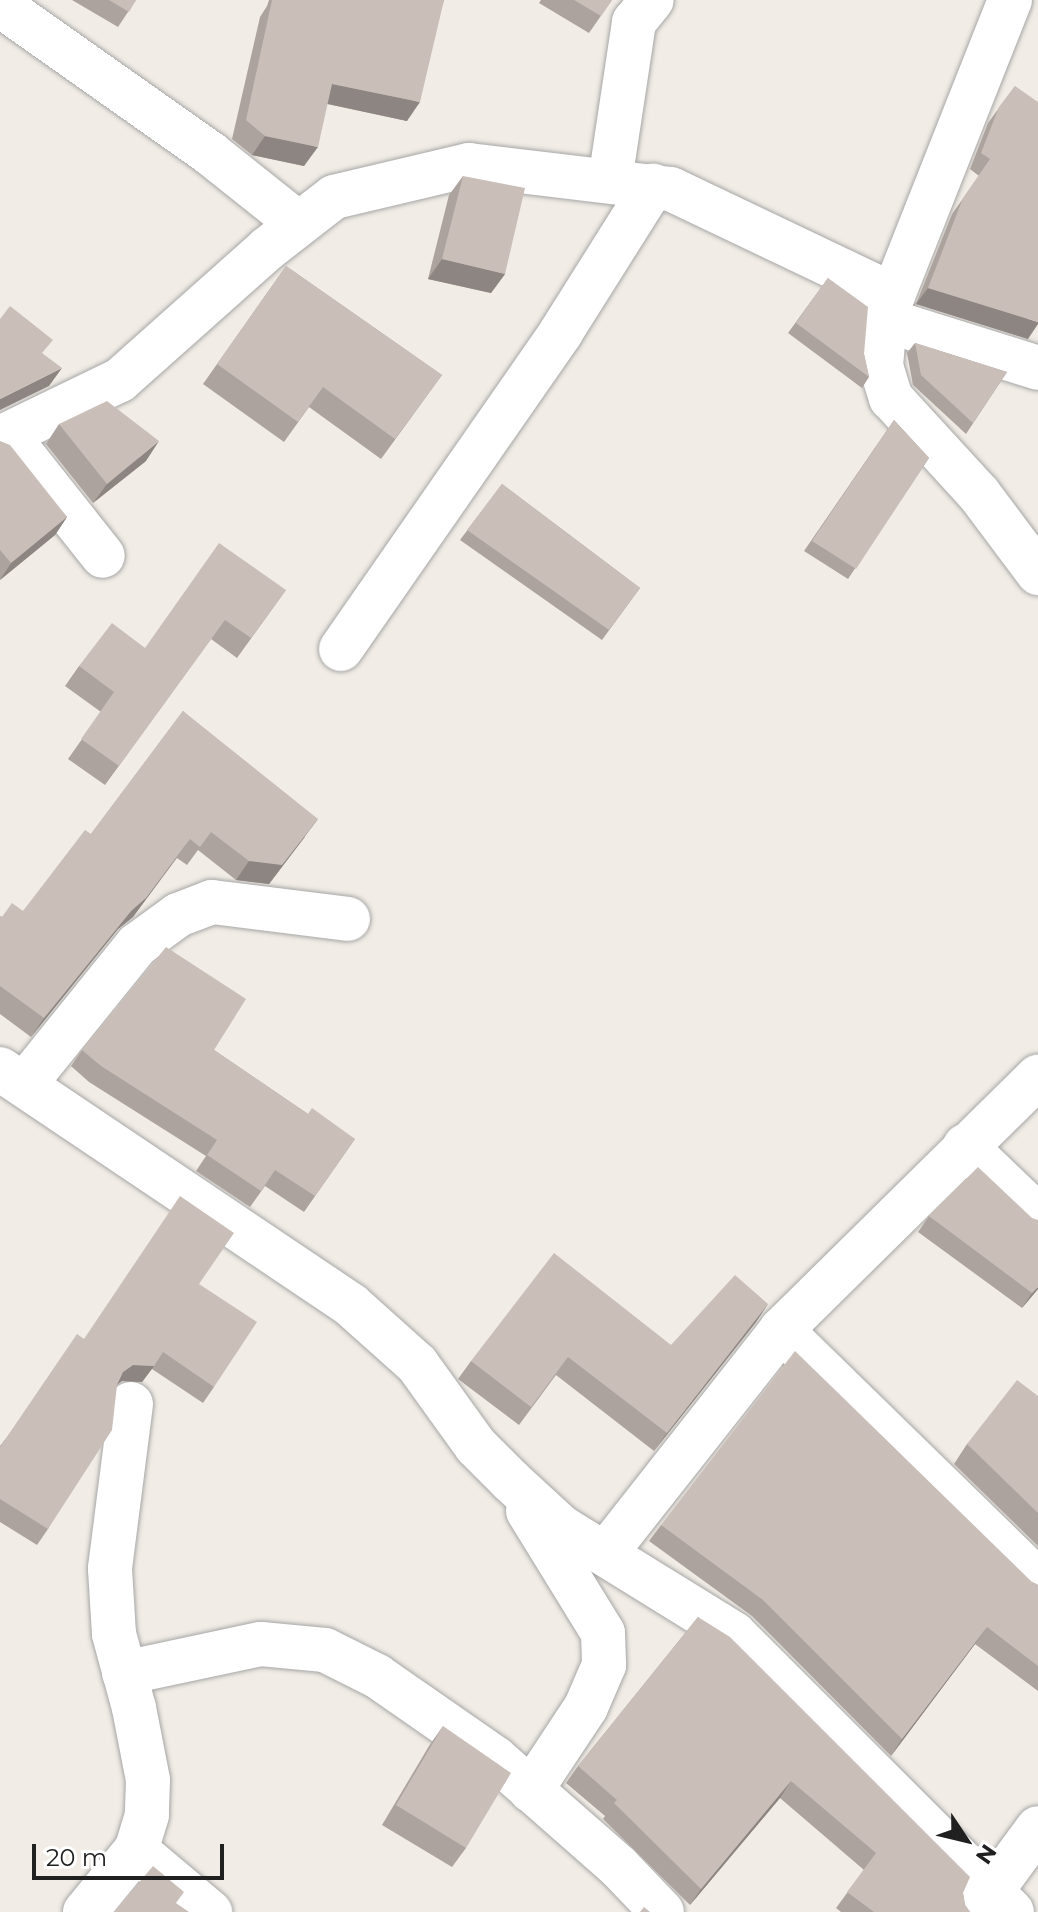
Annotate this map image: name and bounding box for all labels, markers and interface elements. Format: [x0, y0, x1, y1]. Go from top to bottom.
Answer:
north arrow [926, 1800, 1006, 1880]
scale bar [36, 1828, 228, 1878]
text: N [970, 1839, 1002, 1869]
text: 20 m [46, 1843, 107, 1872]

